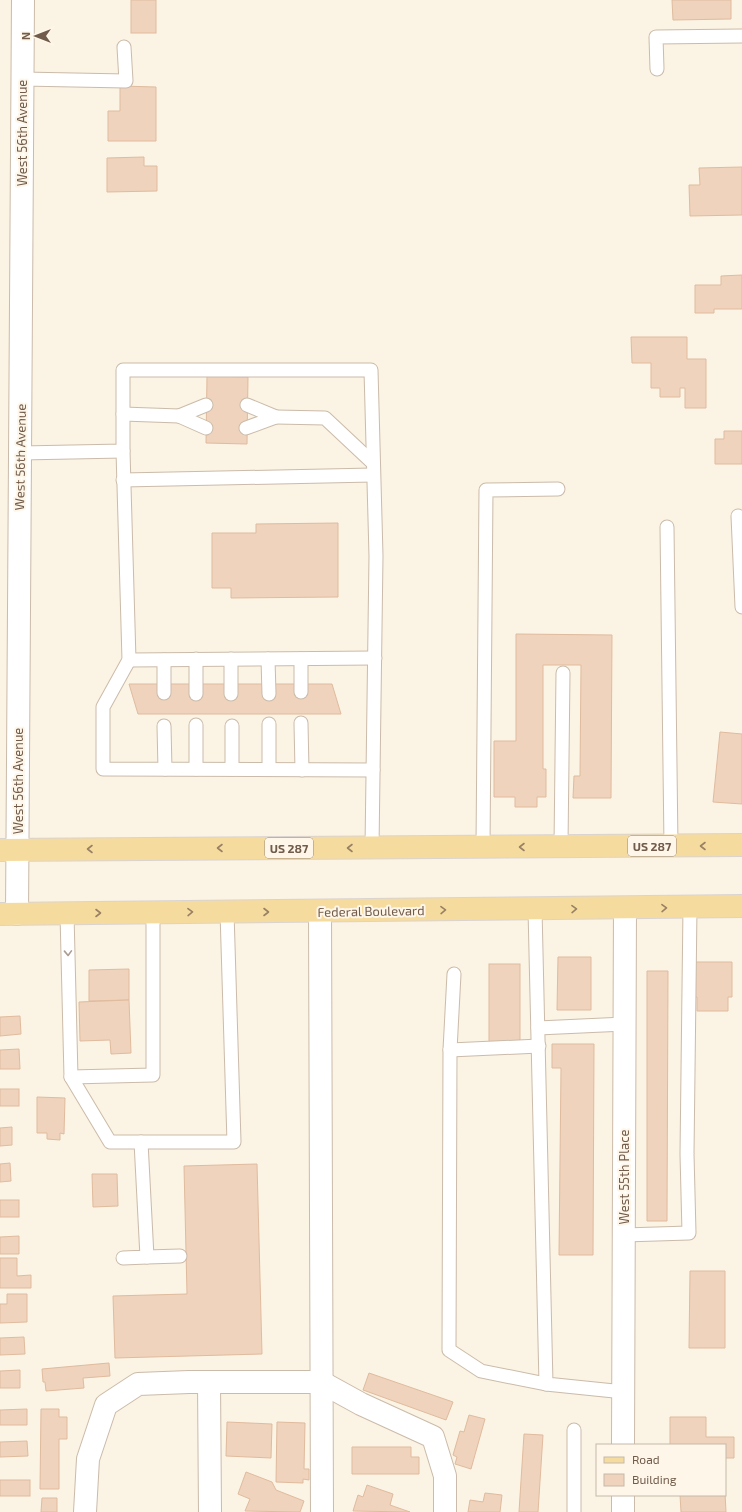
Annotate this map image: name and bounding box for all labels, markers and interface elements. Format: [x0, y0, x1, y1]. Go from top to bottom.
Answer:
north arrow [16, 16, 56, 56]
text: N [19, 32, 32, 40]
street label: West 56th Avenue [14, 80, 30, 186]
street label: West 56th Avenue [11, 404, 29, 510]
street label: West 56th Avenue [10, 728, 26, 834]
road number: US 287 [628, 836, 676, 856]
road number: US 287 [265, 838, 313, 858]
one-way arrow [700, 842, 706, 850]
one-way arrow [519, 843, 525, 851]
one-way arrow [217, 844, 223, 852]
one-way arrow [347, 844, 353, 852]
one-way arrow [87, 845, 93, 853]
street label: Federal Boulevard [317, 902, 425, 920]
one-way arrow [661, 904, 667, 912]
one-way arrow [571, 905, 577, 913]
one-way arrow [440, 906, 446, 914]
one-way arrow [187, 908, 193, 917]
one-way arrow [263, 908, 269, 916]
one-way arrow [95, 909, 101, 917]
one-way arrow [64, 950, 72, 956]
street label: West 55th Place [616, 1130, 632, 1224]
legend [596, 1444, 726, 1496]
text: Road [632, 1452, 660, 1466]
text: Building [632, 1472, 677, 1486]

